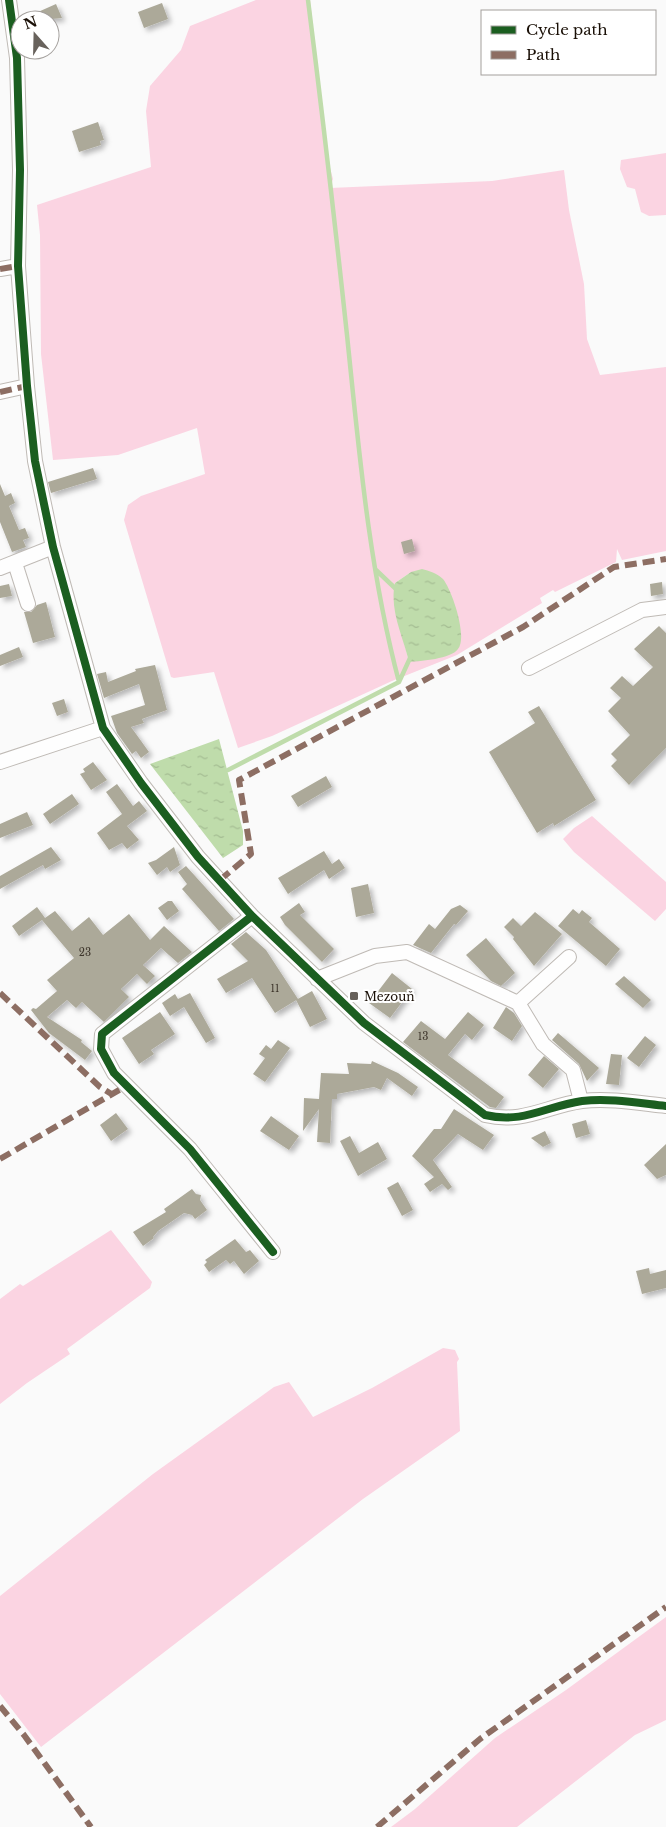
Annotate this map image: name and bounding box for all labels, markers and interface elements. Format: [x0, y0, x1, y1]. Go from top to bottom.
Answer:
north arrow [10, 10, 60, 60]
legend [481, 10, 656, 75]
text: N [21, 12, 40, 33]
text: Cycle path [526, 20, 608, 39]
text: Path [526, 45, 560, 64]
house number: 23 [79, 946, 91, 959]
house number: 11 [271, 982, 279, 995]
place label: Mezouň [364, 989, 415, 1004]
marker: Mezouň [348, 990, 360, 1002]
house number: 13 [418, 1030, 428, 1043]

